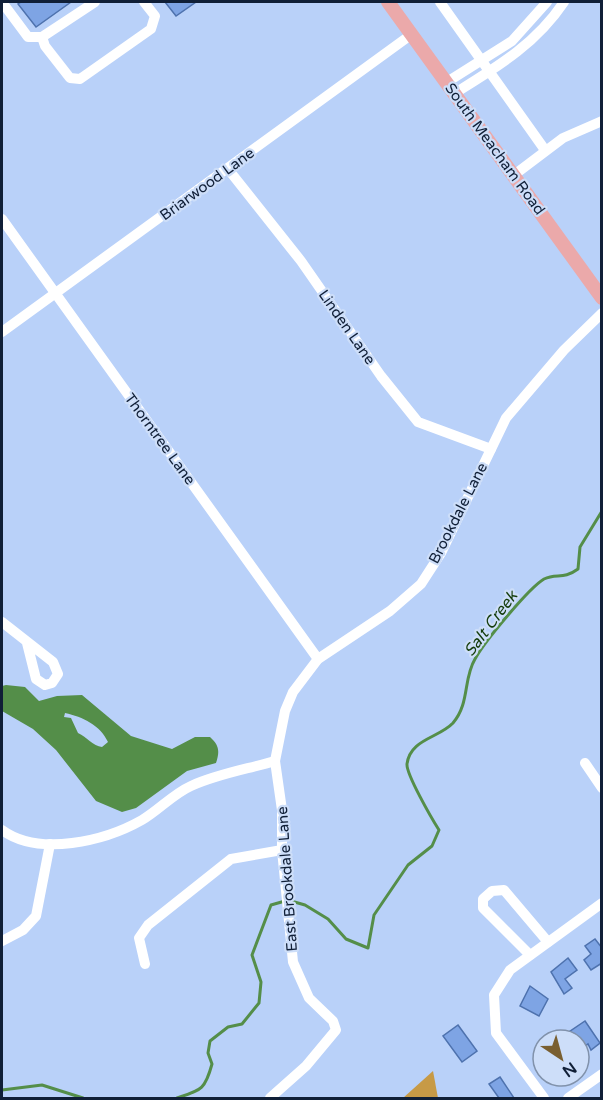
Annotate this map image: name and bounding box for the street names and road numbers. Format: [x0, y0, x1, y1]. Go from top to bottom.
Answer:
street label: South Meacham Road [441, 80, 549, 218]
street label: Briarwood Lane [156, 144, 258, 224]
street label: Linden Lane [315, 286, 379, 368]
street label: Thorntree Lane [121, 390, 199, 488]
street label: Brookdale Lane [425, 460, 491, 566]
street label: East Brookdale Lane [273, 806, 301, 952]

